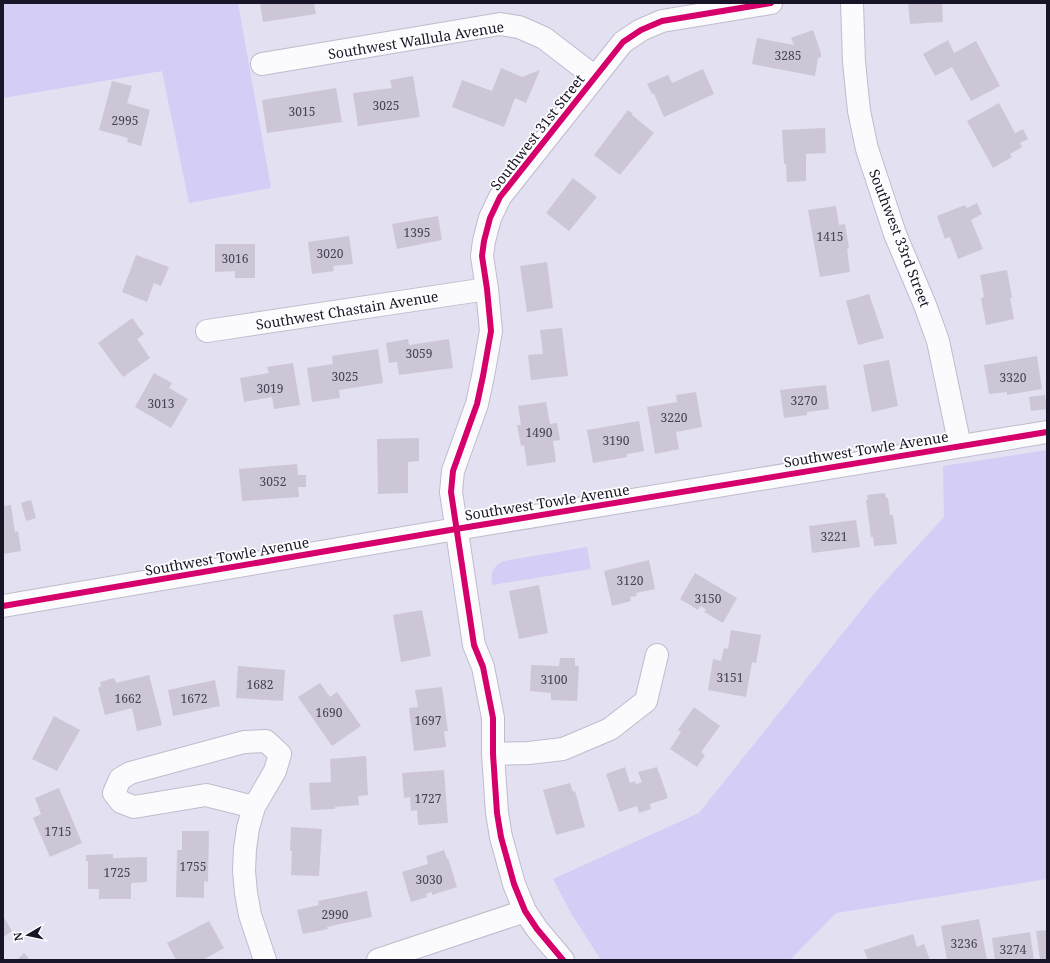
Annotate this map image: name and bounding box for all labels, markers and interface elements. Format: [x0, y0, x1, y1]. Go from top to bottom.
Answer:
street label: Southwest Wallula Avenue [327, 17, 505, 63]
house number: 3285 [775, 47, 801, 64]
street label: Southwest 31st Street [486, 70, 588, 194]
house number: 3025 [373, 97, 399, 114]
house number: 3015 [289, 103, 315, 120]
house number: 2995 [112, 112, 138, 129]
street label: Southwest 33rd Street [865, 166, 935, 310]
house number: 1395 [404, 224, 430, 241]
house number: 1415 [817, 228, 843, 245]
house number: 3020 [317, 245, 344, 262]
house number: 3016 [222, 250, 249, 267]
street label: Southwest Chastain Avenue [254, 286, 440, 334]
house number: 3059 [406, 345, 432, 362]
house number: 3025 [332, 368, 358, 385]
house number: 3320 [1000, 369, 1027, 386]
house number: 3019 [257, 380, 283, 397]
house number: 3270 [791, 392, 818, 409]
house number: 3013 [148, 395, 175, 412]
house number: 3220 [661, 409, 688, 426]
house number: 1490 [526, 424, 553, 441]
street label: Southwest Towle Avenue [782, 427, 950, 471]
house number: 3190 [603, 432, 630, 449]
house number: 3052 [260, 473, 286, 490]
street label: Southwest Towle Avenue [463, 480, 631, 524]
house number: 3221 [821, 528, 847, 545]
street label: Southwest Towle Avenue [143, 532, 311, 580]
house number: 3120 [617, 572, 644, 589]
house number: 3150 [695, 590, 722, 607]
house number: 3151 [717, 669, 743, 686]
house number: 3100 [541, 671, 568, 688]
house number: 1682 [247, 676, 273, 693]
house number: 1662 [115, 690, 141, 707]
house number: 1672 [181, 690, 207, 707]
house number: 1690 [316, 704, 343, 721]
house number: 1697 [415, 712, 442, 729]
house number: 1727 [415, 790, 442, 807]
house number: 1715 [45, 823, 71, 840]
house number: 1755 [180, 858, 206, 875]
house number: 1725 [104, 864, 130, 881]
house number: 3030 [416, 871, 443, 888]
house number: 2990 [322, 906, 349, 923]
north arrow [8, 915, 48, 955]
text: N [9, 931, 26, 942]
house number: 3236 [951, 935, 978, 952]
house number: 3274 [1000, 941, 1027, 958]

